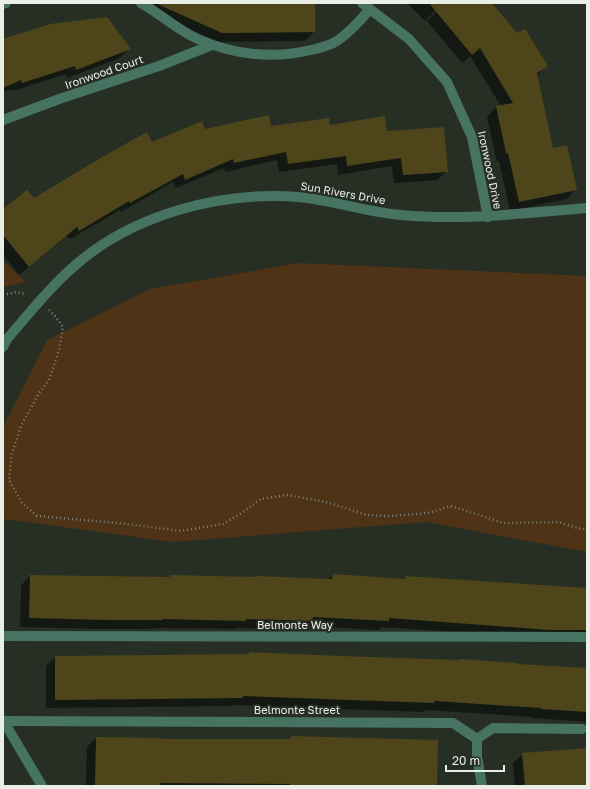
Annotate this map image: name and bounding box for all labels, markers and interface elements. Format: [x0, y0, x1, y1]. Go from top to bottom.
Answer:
street label: Ironwood Court [63, 52, 145, 91]
street label: Ironwood Drive [476, 130, 505, 210]
street label: Sun Rivers Drive [300, 179, 387, 206]
street label: Belmonte Way [257, 618, 333, 631]
street label: Belmonte Street [254, 703, 340, 716]
scale bar [446, 747, 504, 773]
text: 20 m [452, 753, 480, 768]

